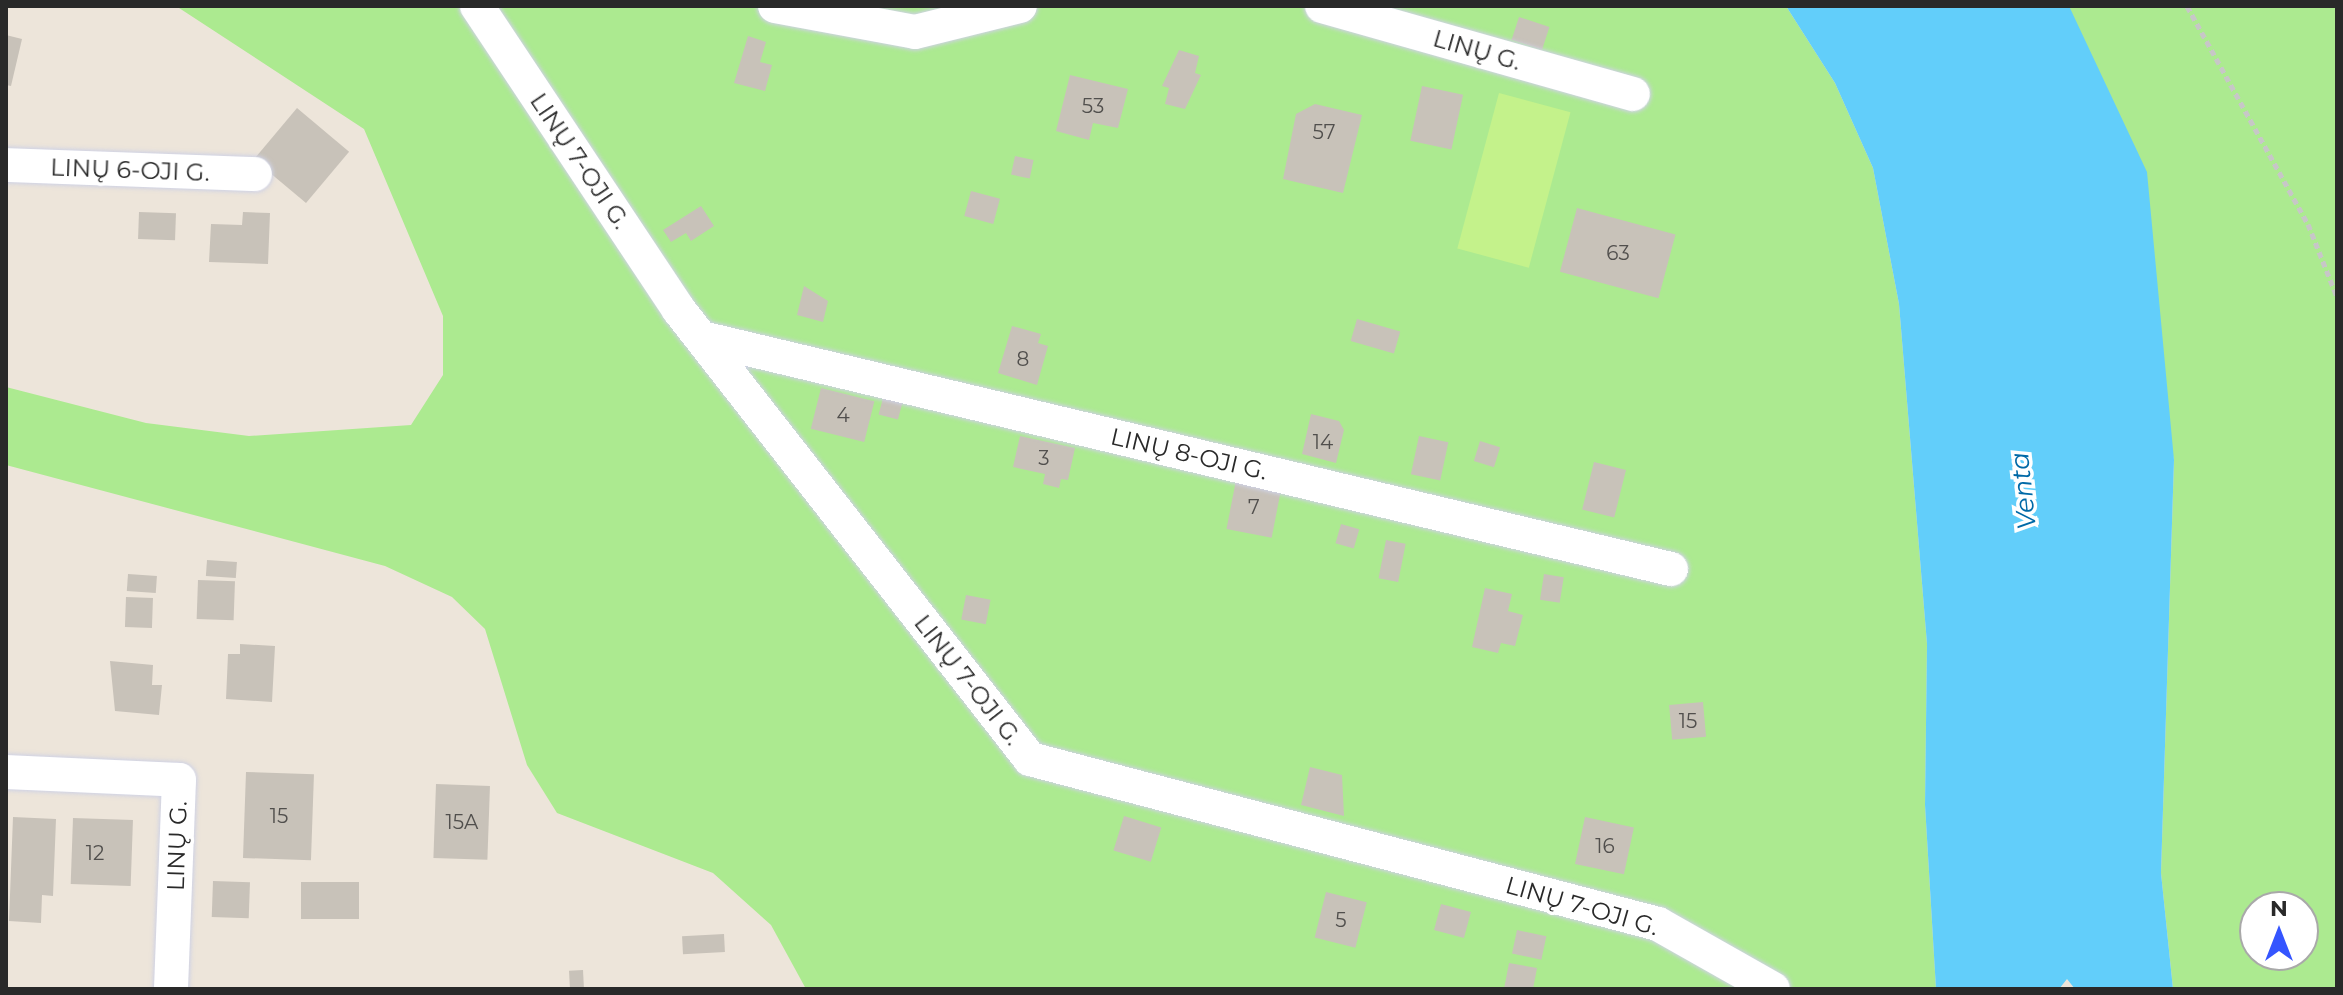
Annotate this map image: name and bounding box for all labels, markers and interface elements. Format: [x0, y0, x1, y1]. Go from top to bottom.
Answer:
street label: LINŲ G. [1430, 24, 1524, 76]
street label: LINŲ 7-OJI G. [524, 88, 636, 234]
house number: 53 [1082, 94, 1104, 118]
house number: 57 [1313, 120, 1335, 144]
street label: LINŲ 6-OJI G. [50, 153, 210, 187]
house number: 63 [1606, 241, 1630, 265]
house number: 8 [1017, 347, 1029, 371]
house number: 4 [836, 403, 850, 427]
street label: LINŲ 8-OJI G. [1108, 422, 1270, 486]
house number: 14 [1313, 430, 1333, 454]
house number: 3 [1038, 446, 1050, 470]
water label: Venta [2004, 451, 2044, 531]
house number: 7 [1248, 495, 1260, 519]
street label: LINŲ 7-OJI G. [908, 609, 1028, 751]
house number: 15 [1679, 709, 1697, 733]
street label: LINŲ G. [161, 800, 193, 892]
house number: 15 [270, 804, 288, 828]
house number: 15A [446, 810, 478, 834]
house number: 16 [1595, 834, 1615, 858]
house number: 12 [86, 841, 104, 865]
street label: LINŲ 7-OJI G. [1502, 870, 1662, 942]
north arrow [2239, 891, 2319, 971]
text: N [2270, 895, 2288, 922]
house number: 5 [1335, 908, 1347, 932]

